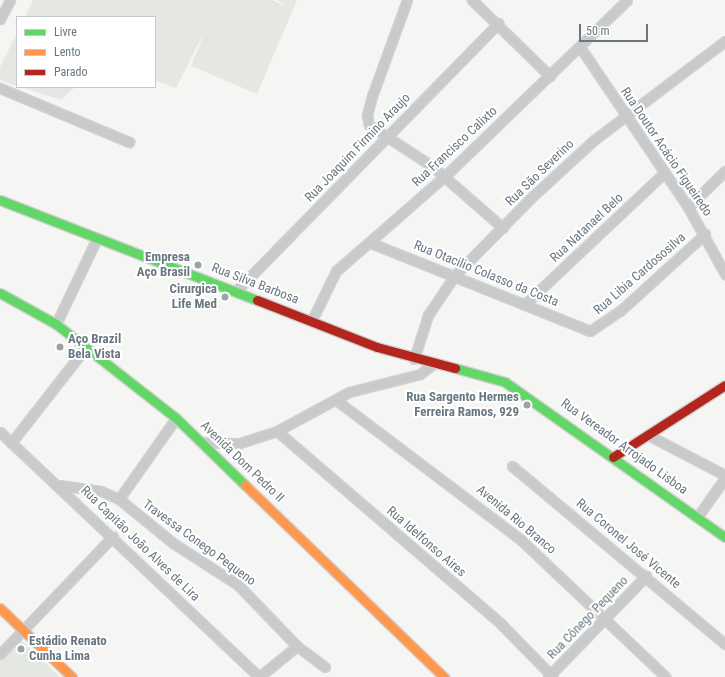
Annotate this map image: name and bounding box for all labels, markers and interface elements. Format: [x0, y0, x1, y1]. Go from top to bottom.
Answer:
legend [16, 16, 156, 88]
scale bar [581, 16, 650, 42]
text: 50 m [586, 24, 610, 38]
text: Livre [54, 25, 77, 39]
text: Lento [54, 45, 81, 59]
text: Parado [54, 65, 87, 79]
street label: Rua Doutor Acácio Figueiredo [617, 85, 715, 219]
street label: Rua Joaquim Firmino Araujo [302, 90, 414, 206]
street label: Rua Francisco Calixto [409, 104, 501, 190]
street label: Rua São Severino [503, 136, 577, 210]
street label: Rua Natanael Belo [547, 190, 627, 266]
street label: Rua Libia Cardososilva [591, 230, 689, 318]
street label: Rua Otacilio Colasso da Costa [411, 238, 561, 310]
place label: Empresa Aço Brasil [137, 250, 190, 281]
marker: Empresa Aço Brasil [193, 260, 203, 270]
street label: Rua Silva Barbosa [209, 260, 301, 308]
place label: Cirurgica Life Med [170, 282, 217, 313]
marker: Cirurgica Life Med [220, 292, 230, 302]
place label: Aço Brazil Bela Vista [68, 332, 121, 363]
marker: Aço Brazil Bela Vista [55, 342, 65, 352]
place label: Rua Sargento Hermes Ferreira Ramos, 929 [406, 390, 519, 421]
street label: Rua Vereador Arrojado Lisboa [558, 396, 690, 498]
marker: Rua Sargento Hermes Ferreira Ramos, 929 [522, 400, 532, 410]
street label: Avenida Dom Pedro II [197, 418, 287, 506]
street label: Avenida Rio Branco [473, 482, 559, 558]
street label: Rua Capitão João Alves de Lira [77, 483, 203, 605]
street label: Rua Coronel José Vicente [573, 496, 683, 592]
street label: Travessa Conego Pequeno [139, 497, 259, 589]
street label: Rua Idelfonso Aires [383, 503, 469, 581]
street label: Rua Cônego Pequeno [544, 573, 632, 663]
place label: Estádio Renato Cunha Lima [29, 634, 107, 665]
marker: Estádio Renato Cunha Lima [16, 644, 26, 654]

